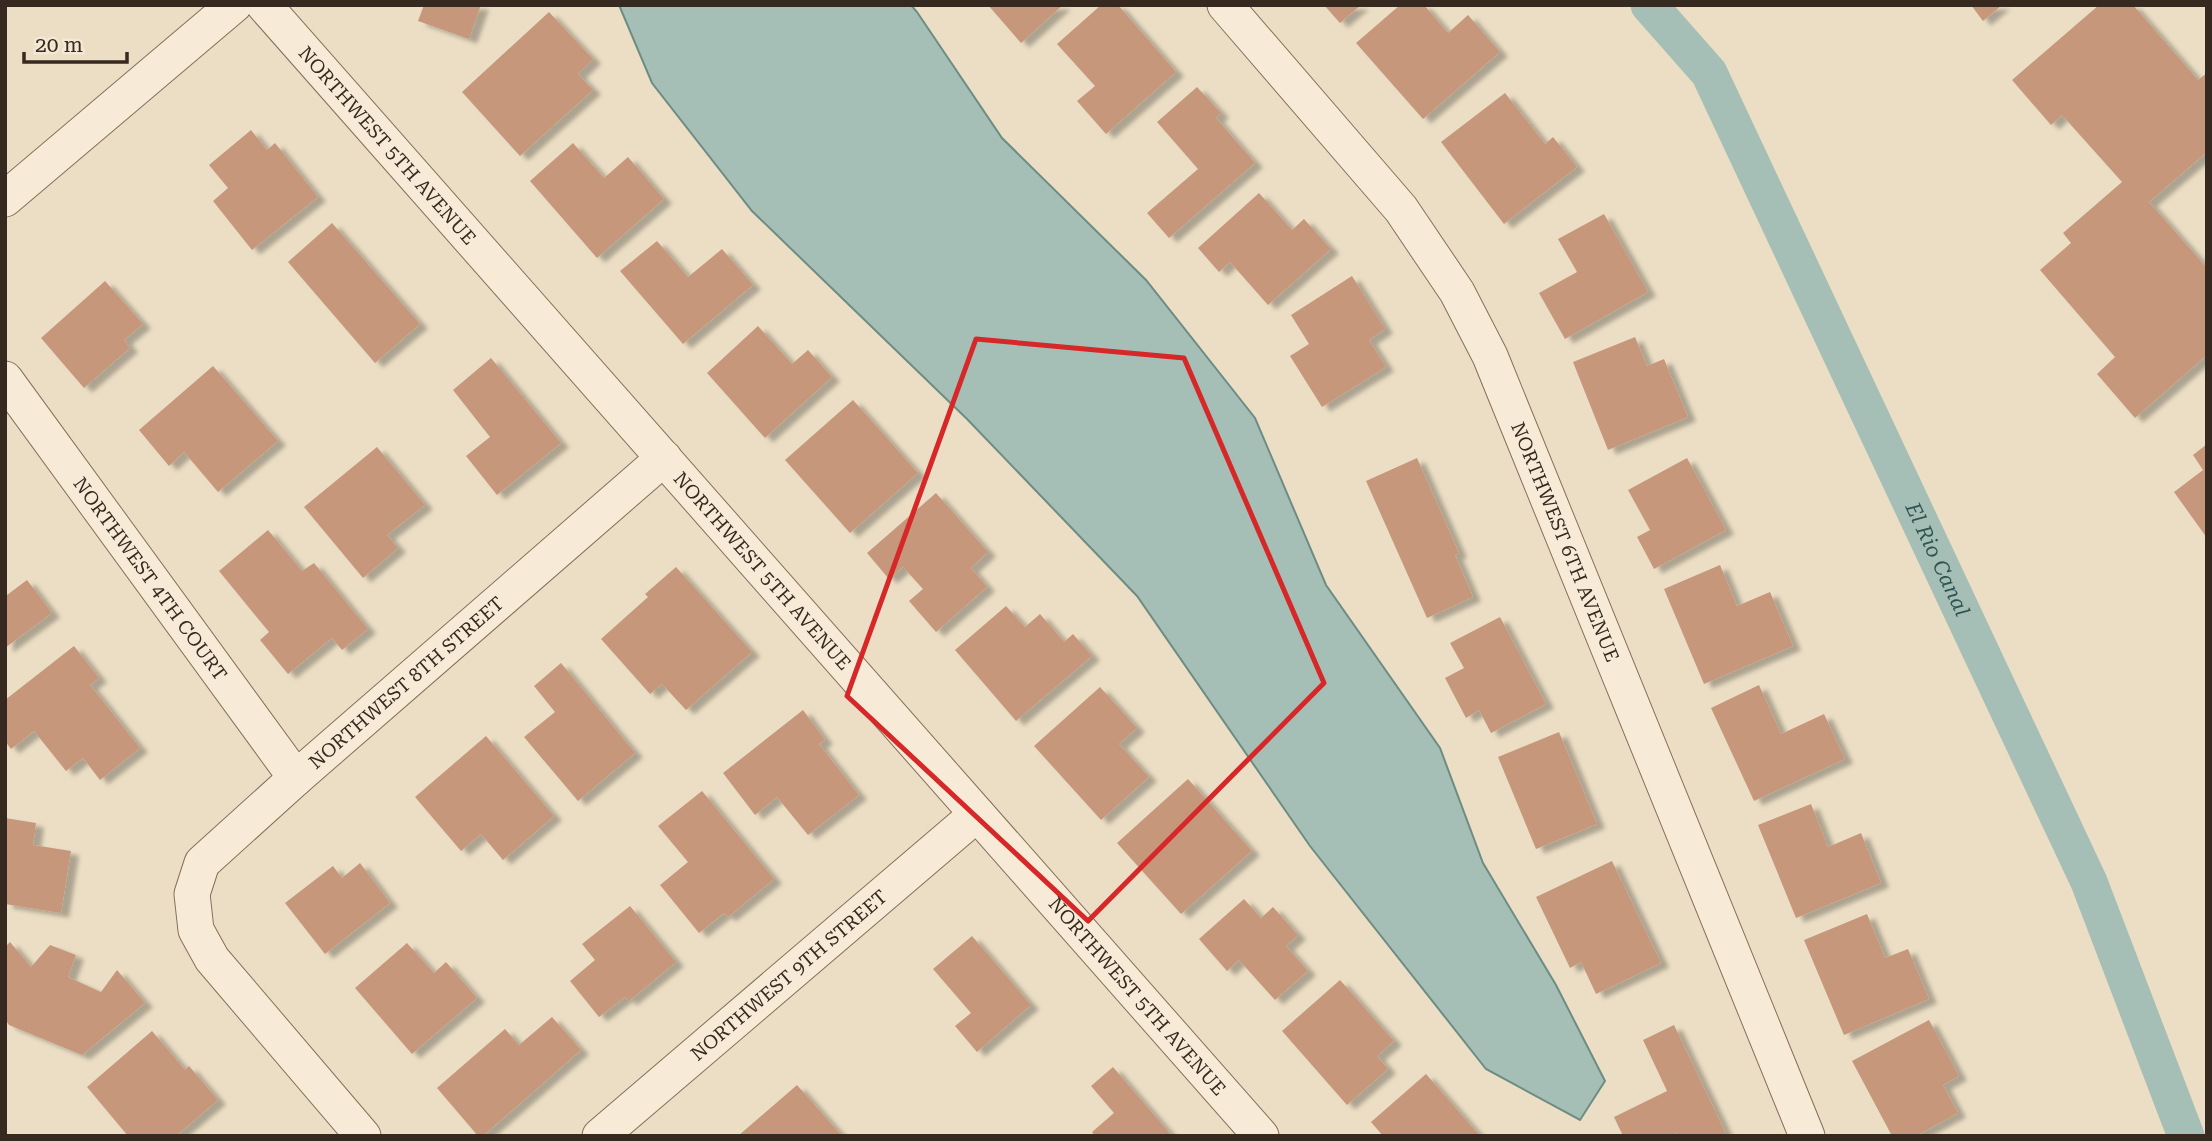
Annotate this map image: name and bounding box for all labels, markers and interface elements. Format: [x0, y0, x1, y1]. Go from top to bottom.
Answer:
scale bar [24, 21, 128, 65]
text: 20 m [35, 33, 83, 57]
street label: NORTHWEST 5TH AVENUE [294, 42, 481, 249]
street label: NORTHWEST 6TH AVENUE [1506, 419, 1624, 665]
street label: NORTHWEST 5TH AVENUE [669, 467, 856, 675]
street label: NORTHWEST 4TH COURT [68, 473, 232, 685]
water label: El Rio Canal [1900, 498, 1974, 620]
street label: NORTHWEST 8TH STREET [304, 592, 508, 774]
street label: NORTHWEST 9TH STREET [686, 885, 892, 1065]
street label: NORTHWEST 5TH AVENUE [1044, 892, 1231, 1100]

